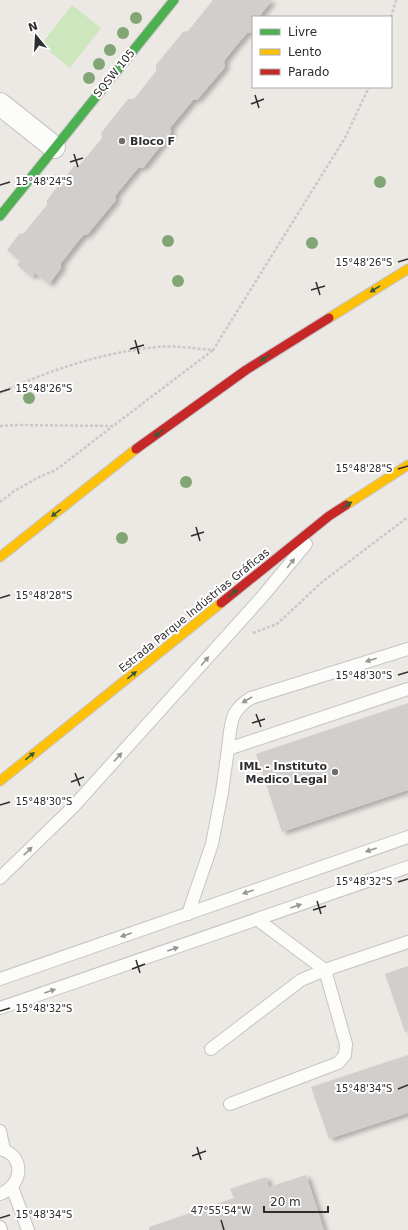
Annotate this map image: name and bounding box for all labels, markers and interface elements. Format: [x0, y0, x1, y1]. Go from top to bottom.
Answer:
north arrow [16, 16, 56, 56]
legend [252, 16, 392, 88]
text: N [27, 19, 39, 35]
text: Livre [288, 25, 317, 39]
text: Lento [288, 45, 322, 59]
street label: SQSW 105 [91, 47, 138, 100]
text: Parado [288, 65, 329, 79]
place label: Bloco F [130, 135, 175, 148]
marker: Bloco F [117, 136, 127, 146]
text: 15°48'24"S [16, 176, 72, 187]
text: 15°48'26"S [336, 257, 392, 268]
one-way arrow [370, 285, 380, 293]
one-way arrow [260, 354, 270, 362]
text: 15°48'26"S [16, 383, 72, 394]
one-way arrow [153, 429, 164, 437]
text: 15°48'28"S [336, 463, 392, 474]
one-way arrow [341, 501, 352, 509]
one-way arrow [50, 508, 61, 517]
street label: Estrada Parque Indústrias Gráficas [116, 545, 272, 675]
one-way arrow [286, 557, 295, 568]
one-way arrow [228, 589, 239, 598]
text: 15°48'28"S [16, 590, 72, 601]
one-way arrow [201, 655, 210, 666]
one-way arrow [364, 657, 376, 663]
one-way arrow [126, 670, 137, 679]
text: 15°48'30"S [336, 670, 392, 681]
one-way arrow [241, 697, 253, 704]
one-way arrow [25, 752, 36, 761]
one-way arrow [114, 752, 123, 762]
place label: IML - Instituto Medico Legal [239, 760, 327, 786]
marker: IML - Instituto Medico Legal [330, 767, 340, 777]
text: 15°48'30"S [16, 796, 72, 807]
one-way arrow [23, 846, 33, 855]
one-way arrow [365, 847, 377, 853]
text: 15°48'32"S [336, 876, 392, 887]
one-way arrow [242, 890, 254, 896]
one-way arrow [290, 903, 302, 909]
one-way arrow [119, 933, 131, 939]
one-way arrow [167, 945, 179, 951]
one-way arrow [44, 988, 56, 994]
text: 15°48'32"S [16, 1003, 72, 1014]
text: 15°48'34"S [336, 1083, 392, 1094]
scale bar [264, 1188, 328, 1214]
text: 20 m [270, 1195, 301, 1209]
text: 47°55'54"W [191, 1205, 251, 1216]
text: 15°48'34"S [16, 1209, 72, 1220]

